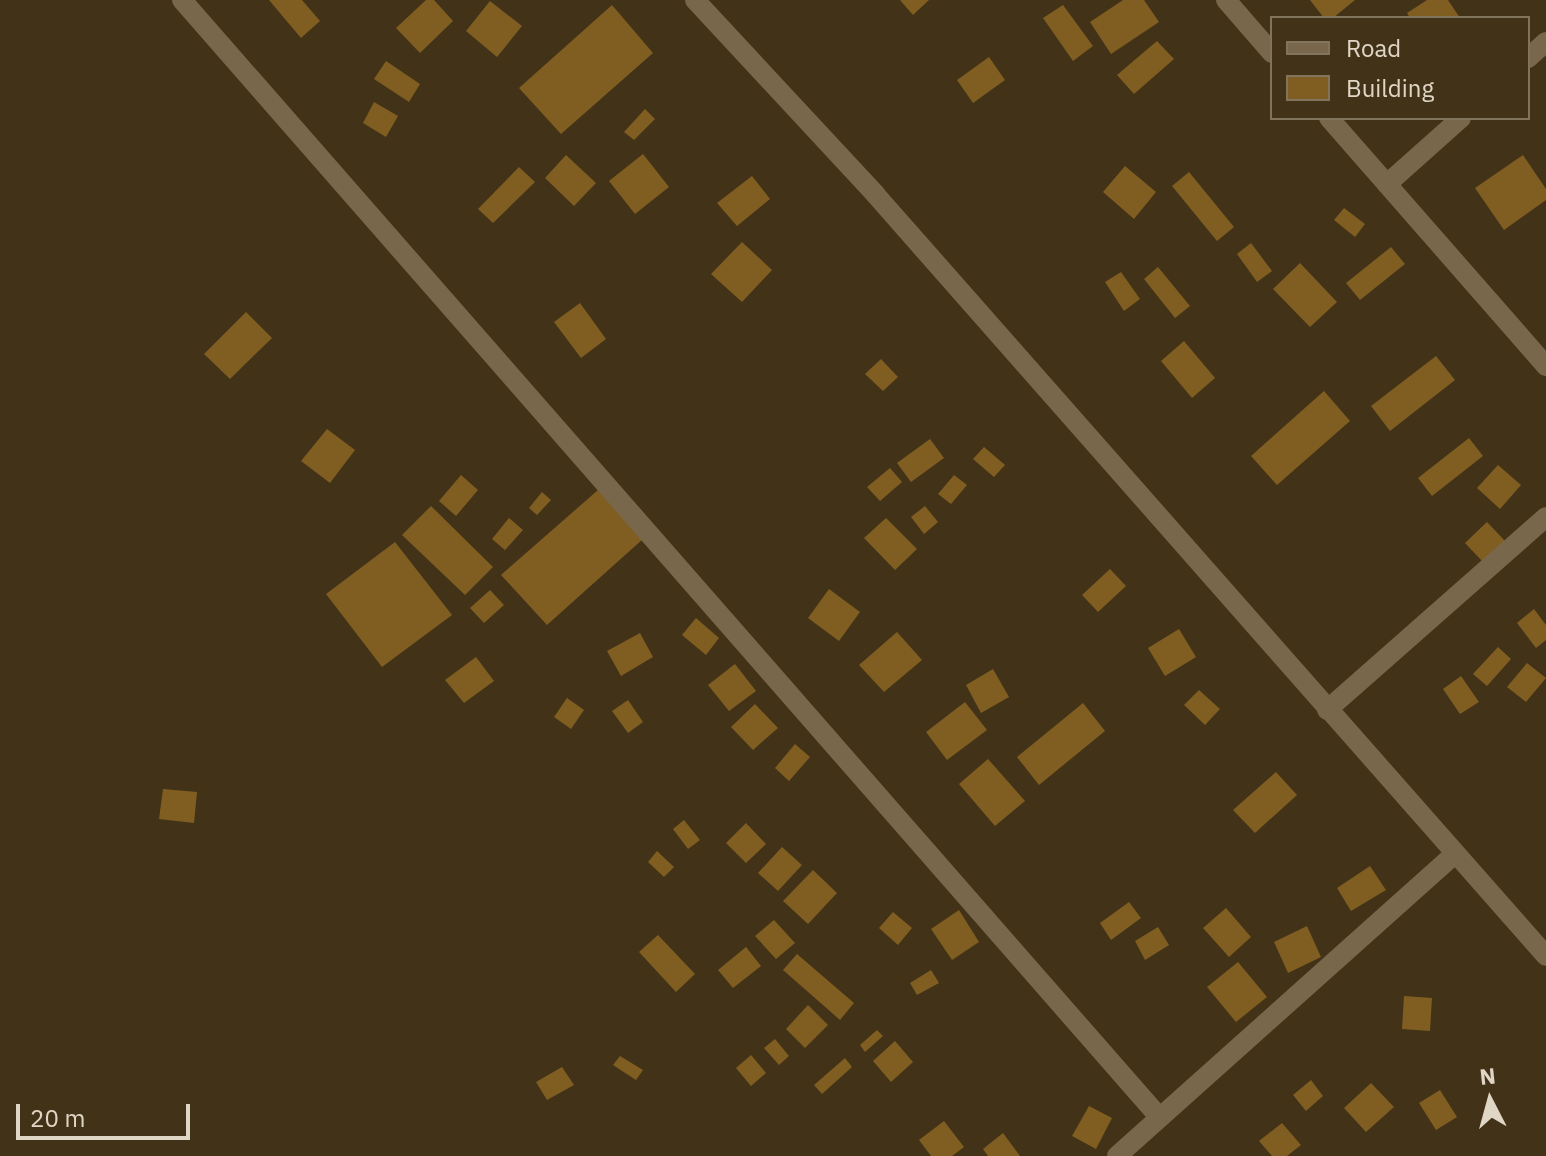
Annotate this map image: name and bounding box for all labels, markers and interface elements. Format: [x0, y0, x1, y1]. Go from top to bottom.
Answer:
legend [1270, 16, 1530, 120]
text: Road [1346, 32, 1401, 64]
text: Building [1346, 72, 1434, 104]
north arrow [1450, 1060, 1530, 1140]
text: N [1478, 1060, 1497, 1091]
scale bar [20, 1088, 194, 1138]
text: 20 m [30, 1102, 85, 1134]

